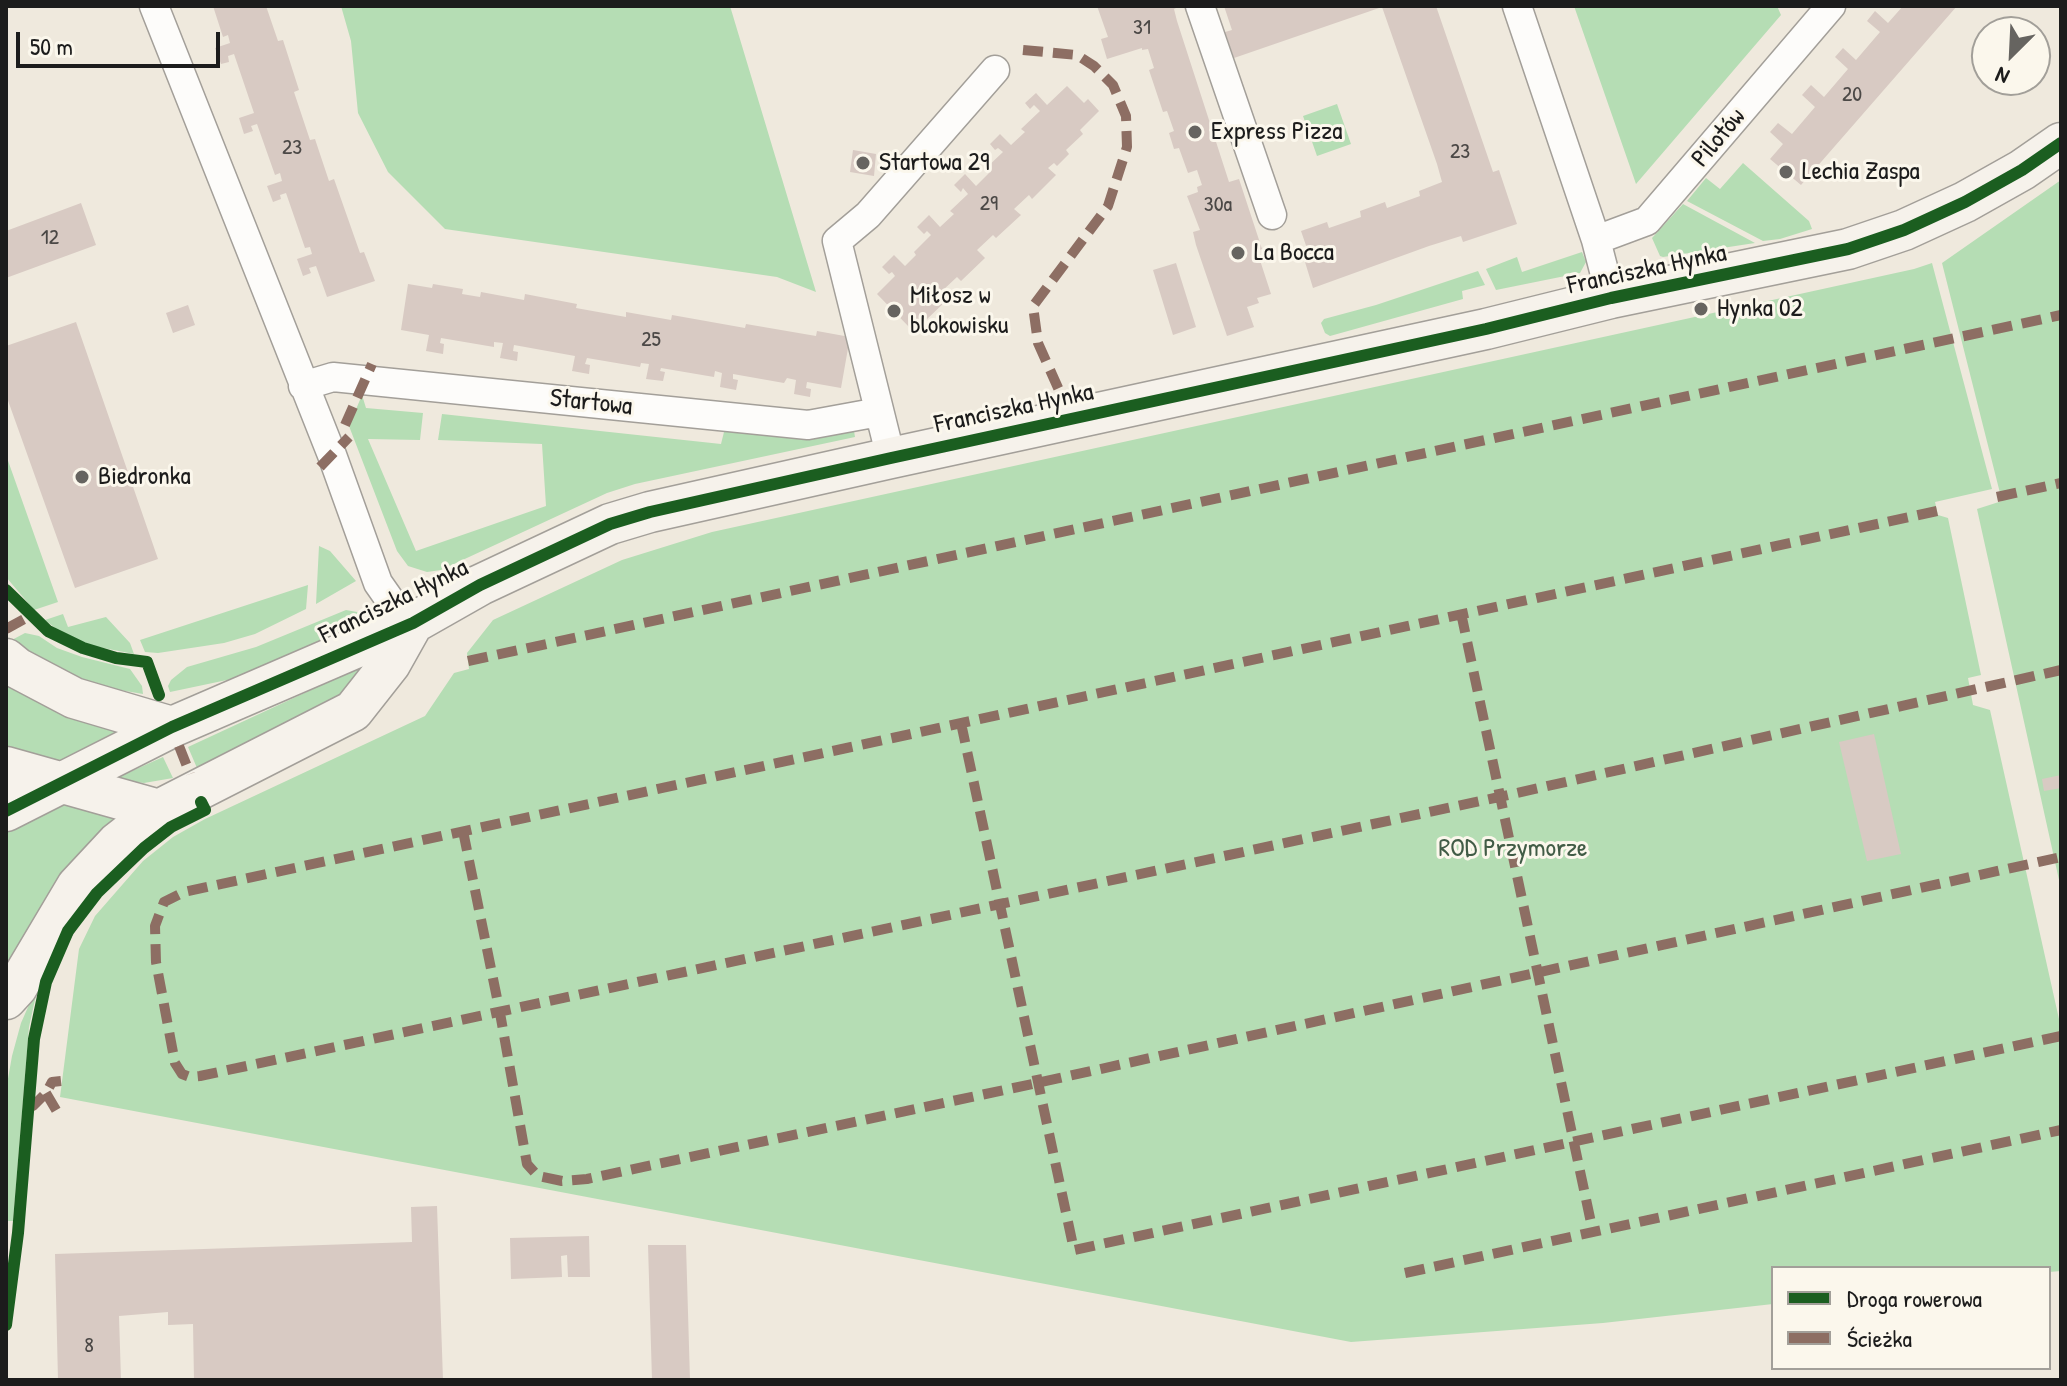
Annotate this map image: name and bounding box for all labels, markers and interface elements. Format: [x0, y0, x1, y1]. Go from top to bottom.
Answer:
house number: 31 [1133, 15, 1151, 41]
scale bar [20, 16, 224, 66]
north arrow [1971, 16, 2051, 96]
text: 50 m [30, 30, 73, 62]
text: N [1991, 60, 2014, 92]
house number: 20 [1842, 82, 1862, 108]
street label: Pilotów [1685, 102, 1753, 174]
place label: Express Pizza [1211, 116, 1342, 148]
marker: Express Pizza [1186, 123, 1204, 141]
house number: 23 [282, 135, 302, 161]
house number: 23 [1450, 139, 1470, 165]
place label: Startowa 29 [879, 147, 989, 179]
marker: Startowa 29 [854, 154, 872, 172]
place label: Lechia Zaspa [1802, 156, 1920, 188]
marker: Lechia Zaspa [1777, 163, 1795, 181]
house number: 29 [980, 191, 998, 217]
house number: 30a [1204, 192, 1232, 218]
house number: 12 [41, 225, 59, 251]
place label: La Bocca [1254, 237, 1334, 269]
street label: Franciszka Hynka [1565, 238, 1729, 302]
marker: La Bocca [1229, 244, 1247, 262]
place label: Miłosz w blokowisku [910, 280, 1008, 342]
place label: Hynka 02 [1717, 293, 1803, 325]
marker: Hynka 02 [1692, 300, 1710, 318]
marker: Miłosz w blokowisku [885, 302, 903, 320]
house number: 25 [641, 327, 661, 353]
street label: Franciszka Hynka [932, 377, 1096, 441]
street label: Startowa [548, 383, 634, 423]
place label: Biedronka [98, 461, 191, 493]
marker: Biedronka [73, 468, 91, 486]
street label: Franciszka Hynka [315, 553, 473, 651]
park label: ROD Przymorze [1439, 833, 1587, 865]
legend [1771, 1266, 2051, 1370]
text: Droga rowerowa [1847, 1282, 1982, 1314]
text: Ścieżka [1847, 1322, 1912, 1354]
house number: 8 [84, 1333, 94, 1359]

